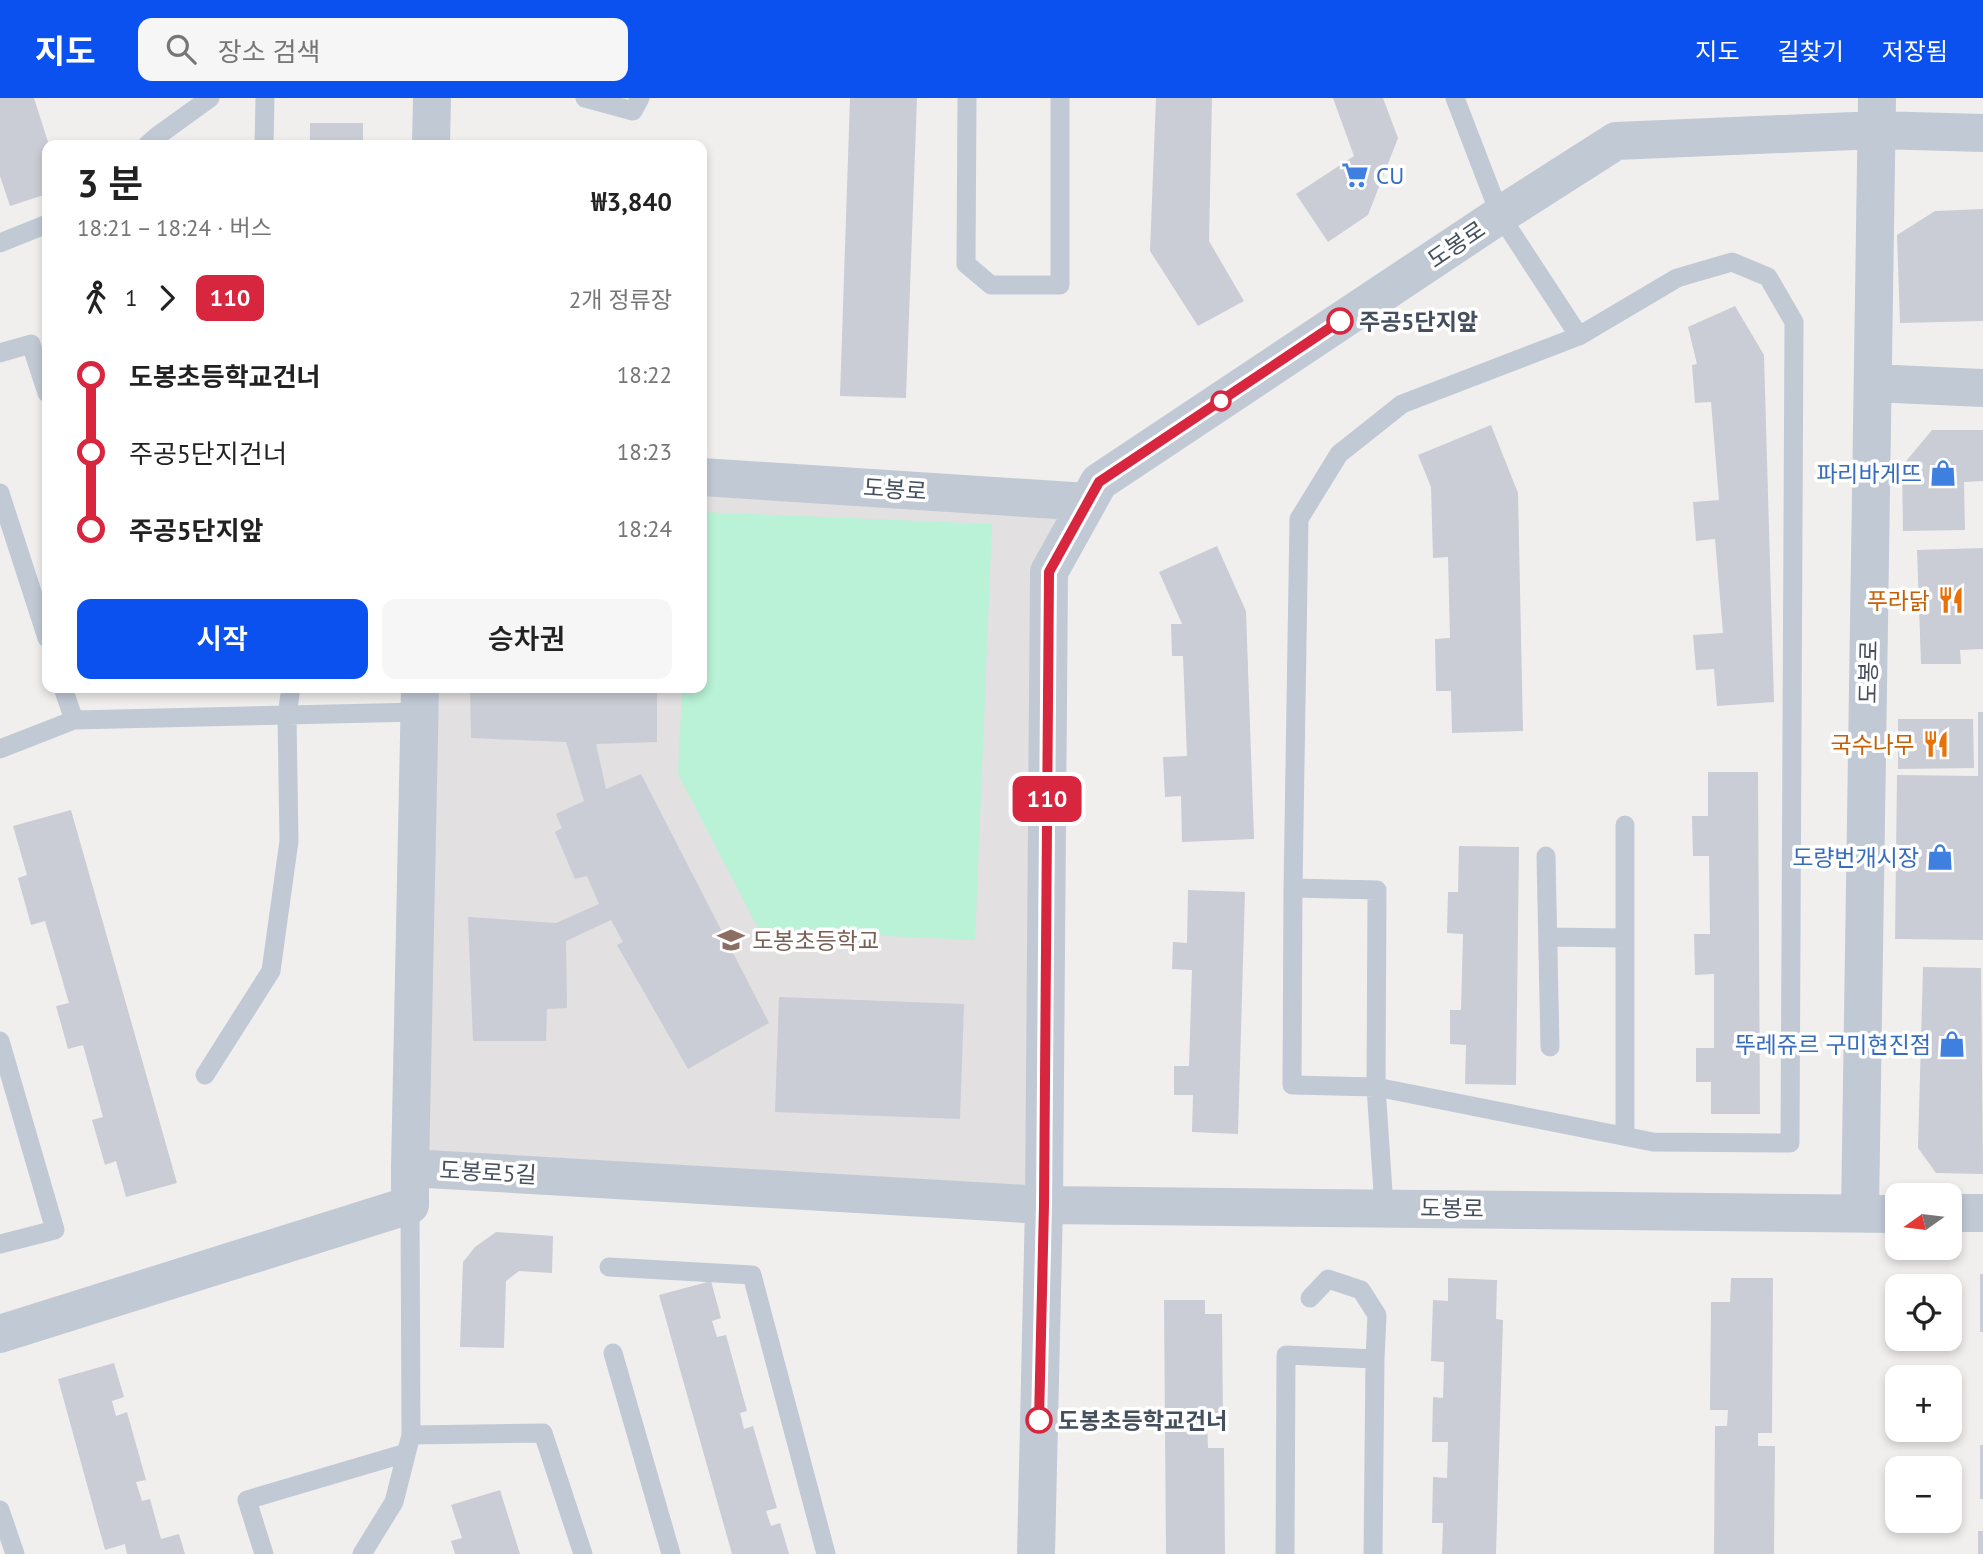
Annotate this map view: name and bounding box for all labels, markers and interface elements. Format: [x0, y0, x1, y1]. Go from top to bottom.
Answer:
search box [138, 18, 628, 81]
text: 지도 [35, 29, 96, 72]
icon: search [162, 30, 200, 68]
text: 장소 검색 [218, 35, 320, 68]
text: 지도 [1695, 36, 1740, 67]
text: 길찾기 [1778, 36, 1844, 67]
text: 저장됨 [1882, 36, 1948, 67]
text: 3 분 [77, 158, 143, 207]
supermarket icon: CU [1340, 160, 1370, 190]
place label: CU [1376, 161, 1404, 190]
text: ₩3,840 [591, 185, 672, 218]
text: 18:21 – 18:24 · 버스 [77, 213, 272, 242]
street label: 도봉로 [1422, 214, 1490, 274]
icon: walk [77, 279, 115, 317]
icon: forward [148, 279, 186, 317]
text: 110 [210, 282, 250, 313]
text: 1 [125, 283, 138, 312]
text: 2개 정류장 [569, 285, 672, 314]
place label: 주공5단지앞 [1359, 307, 1478, 336]
marker: 주공5단지앞 [1327, 308, 1353, 334]
text: 도봉초등학교건너 [129, 360, 320, 393]
text: 18:22 [617, 360, 672, 389]
unlabelled marker [1211, 391, 1231, 411]
text: 주공5단지건너 [129, 437, 287, 470]
text: 18:23 [617, 437, 672, 466]
shop icon: 파리바게뜨 [1928, 458, 1958, 488]
place label: 파리바게뜨 [1816, 459, 1922, 488]
street label: 도봉로 [862, 472, 928, 506]
text: 주공5단지앞 [129, 514, 263, 547]
text: 18:24 [617, 514, 672, 543]
restaurant icon: 푸라닭 [1936, 585, 1966, 615]
place label: 푸라닭 [1867, 586, 1930, 615]
button: 시작 [77, 599, 368, 679]
button: 승차권 [382, 599, 672, 679]
street label: 도봉로 [1853, 640, 1883, 704]
restaurant icon: 국수나무 [1921, 729, 1951, 759]
place label: 국수나무 [1830, 730, 1915, 759]
line badge: 110 [1007, 776, 1087, 822]
text: 110 [1027, 783, 1067, 814]
shop icon: 도량번개시장 [1925, 842, 1955, 872]
place label: 도량번개시장 [1792, 843, 1919, 872]
school or university icon: 도봉초등학교 [716, 925, 746, 955]
place label: 도봉초등학교 [752, 926, 879, 955]
shop icon: 뚜레쥬르 구미현진점 [1937, 1029, 1967, 1059]
place label: 뚜레쥬르 구미현진점 [1734, 1030, 1931, 1059]
street label: 도봉로5길 [439, 1155, 537, 1189]
north arrow [1885, 1183, 1962, 1260]
map controls [1885, 1183, 1962, 1533]
street label: 도봉로 [1420, 1193, 1484, 1223]
button: locate [1885, 1274, 1962, 1351]
button: + [1885, 1365, 1962, 1442]
place label: 도봉초등학교건너 [1058, 1406, 1227, 1435]
marker: 도봉초등학교건너 [1026, 1407, 1052, 1433]
button: − [1885, 1456, 1962, 1533]

